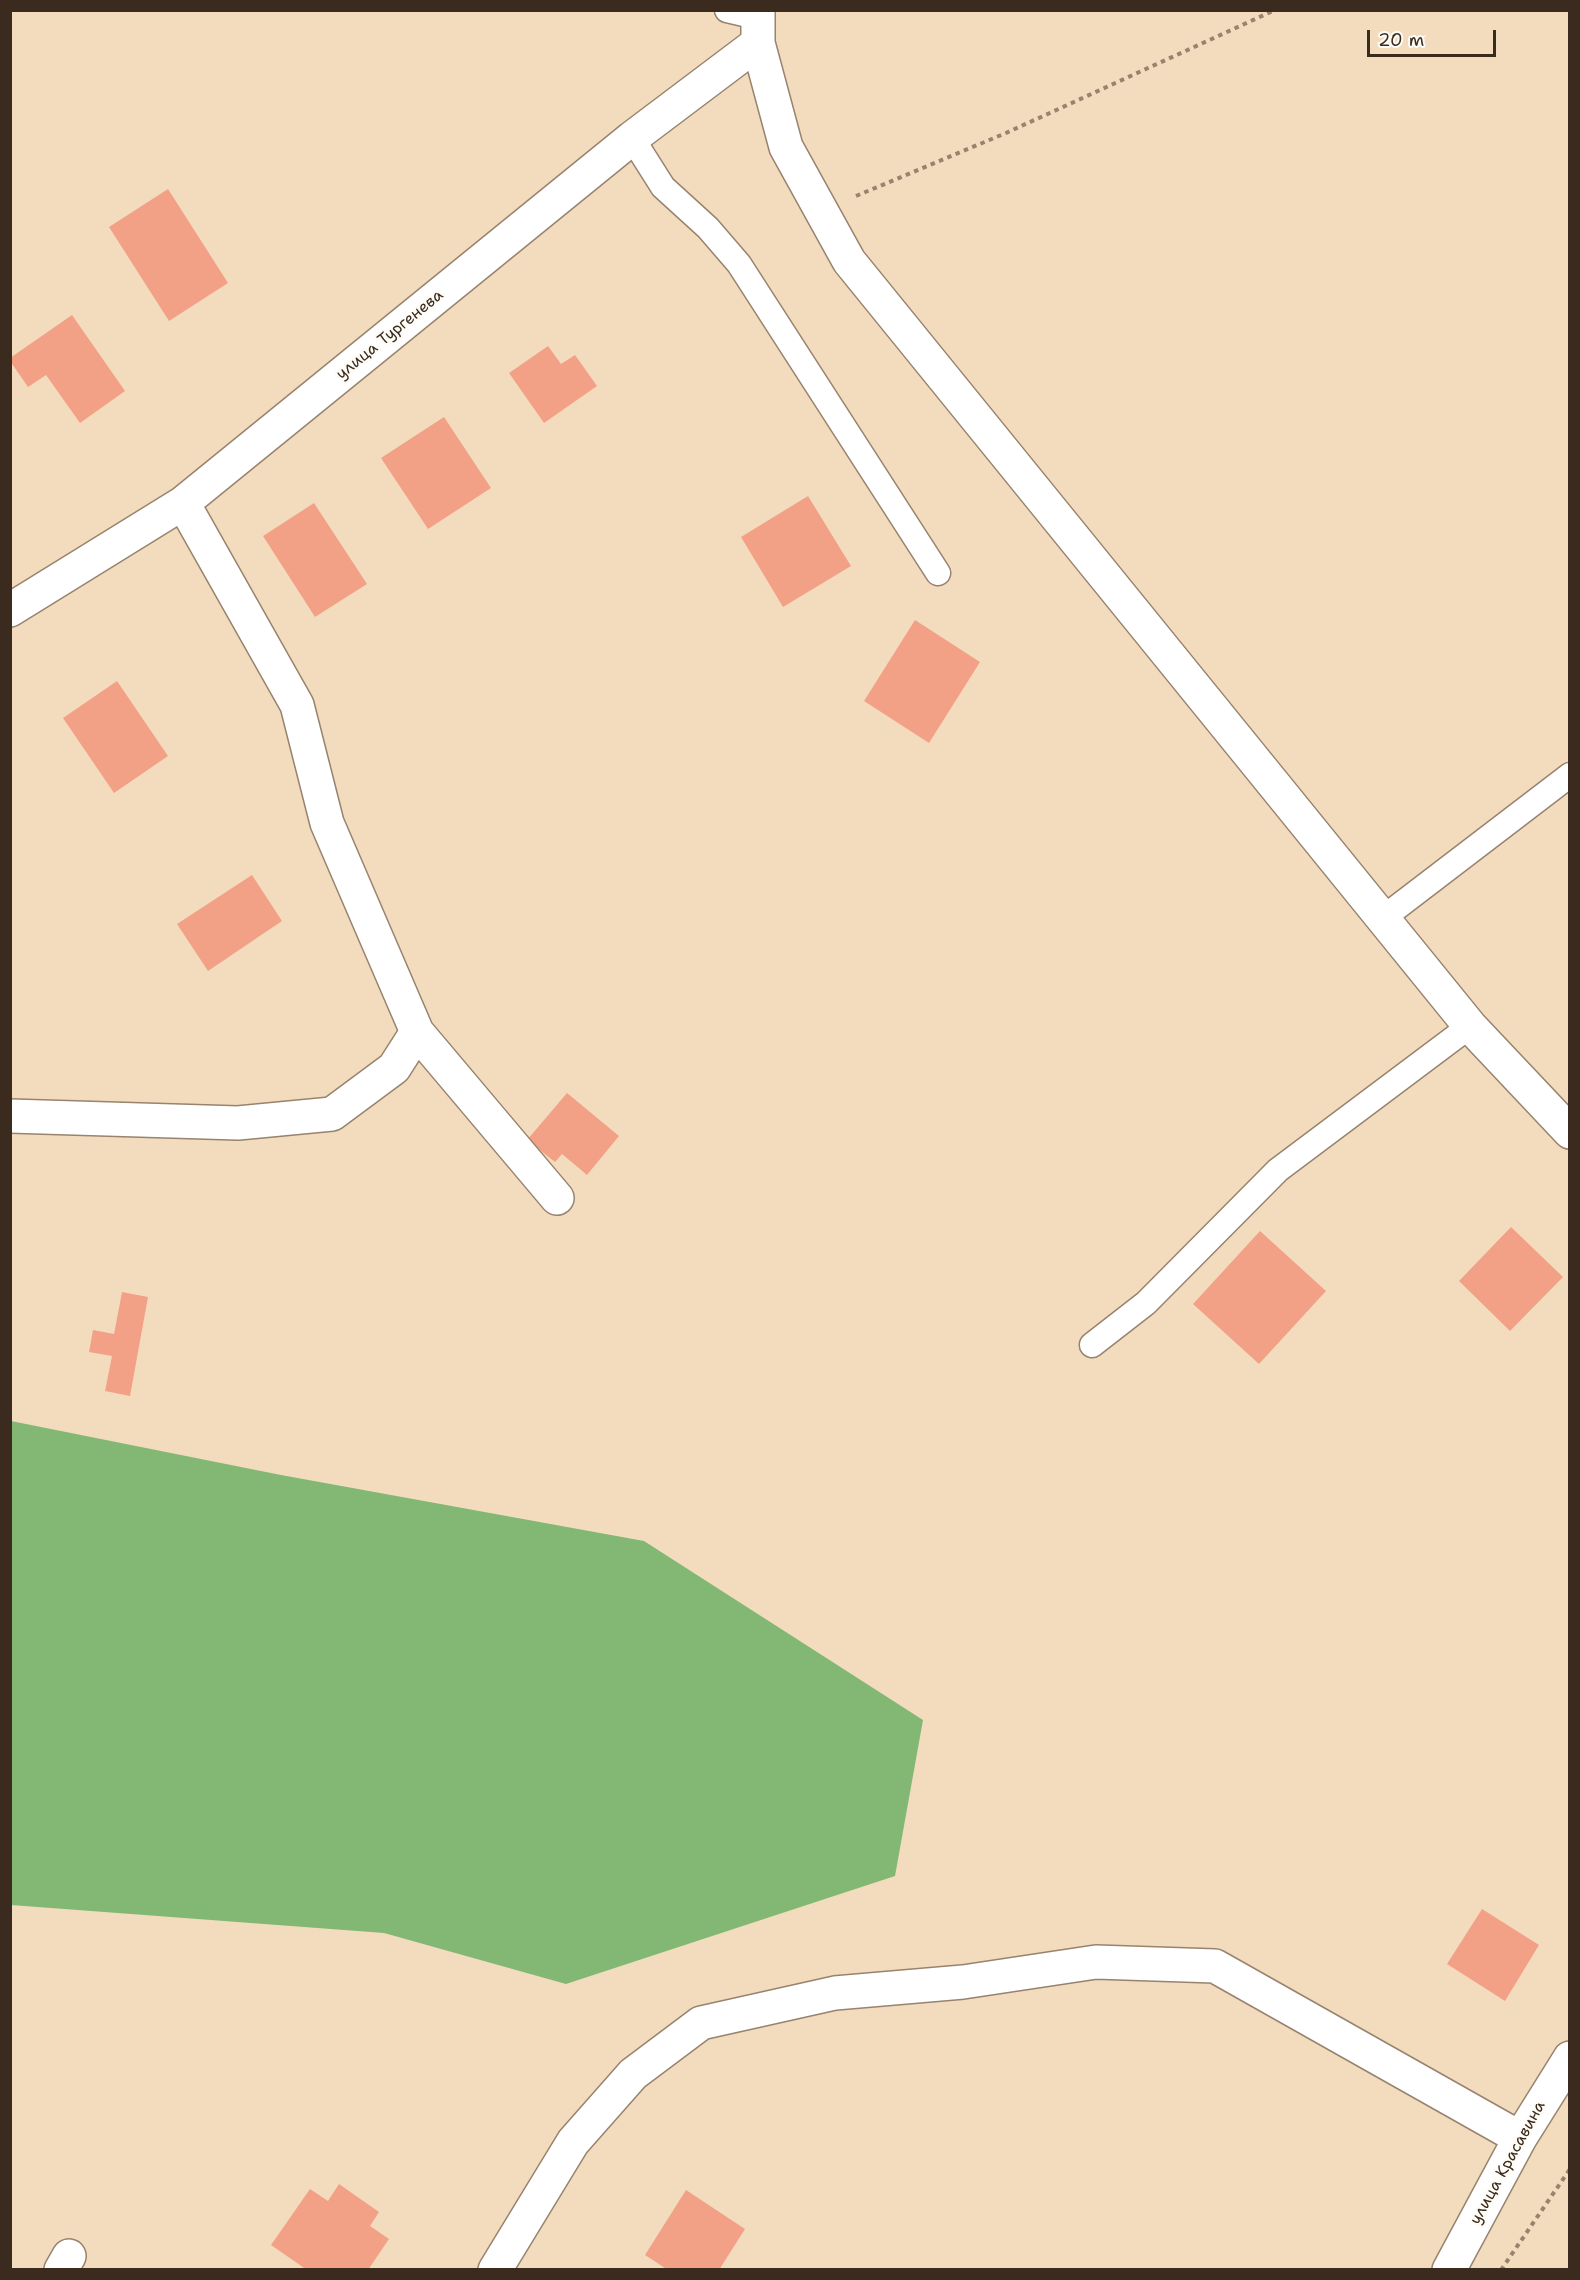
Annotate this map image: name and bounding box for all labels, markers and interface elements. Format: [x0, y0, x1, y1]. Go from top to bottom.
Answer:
scale bar [1370, 18, 1499, 56]
text: 20 m [1378, 28, 1424, 52]
street label: улица Тургенева [333, 286, 447, 384]
street label: улица Красавина [1466, 2098, 1550, 2228]

